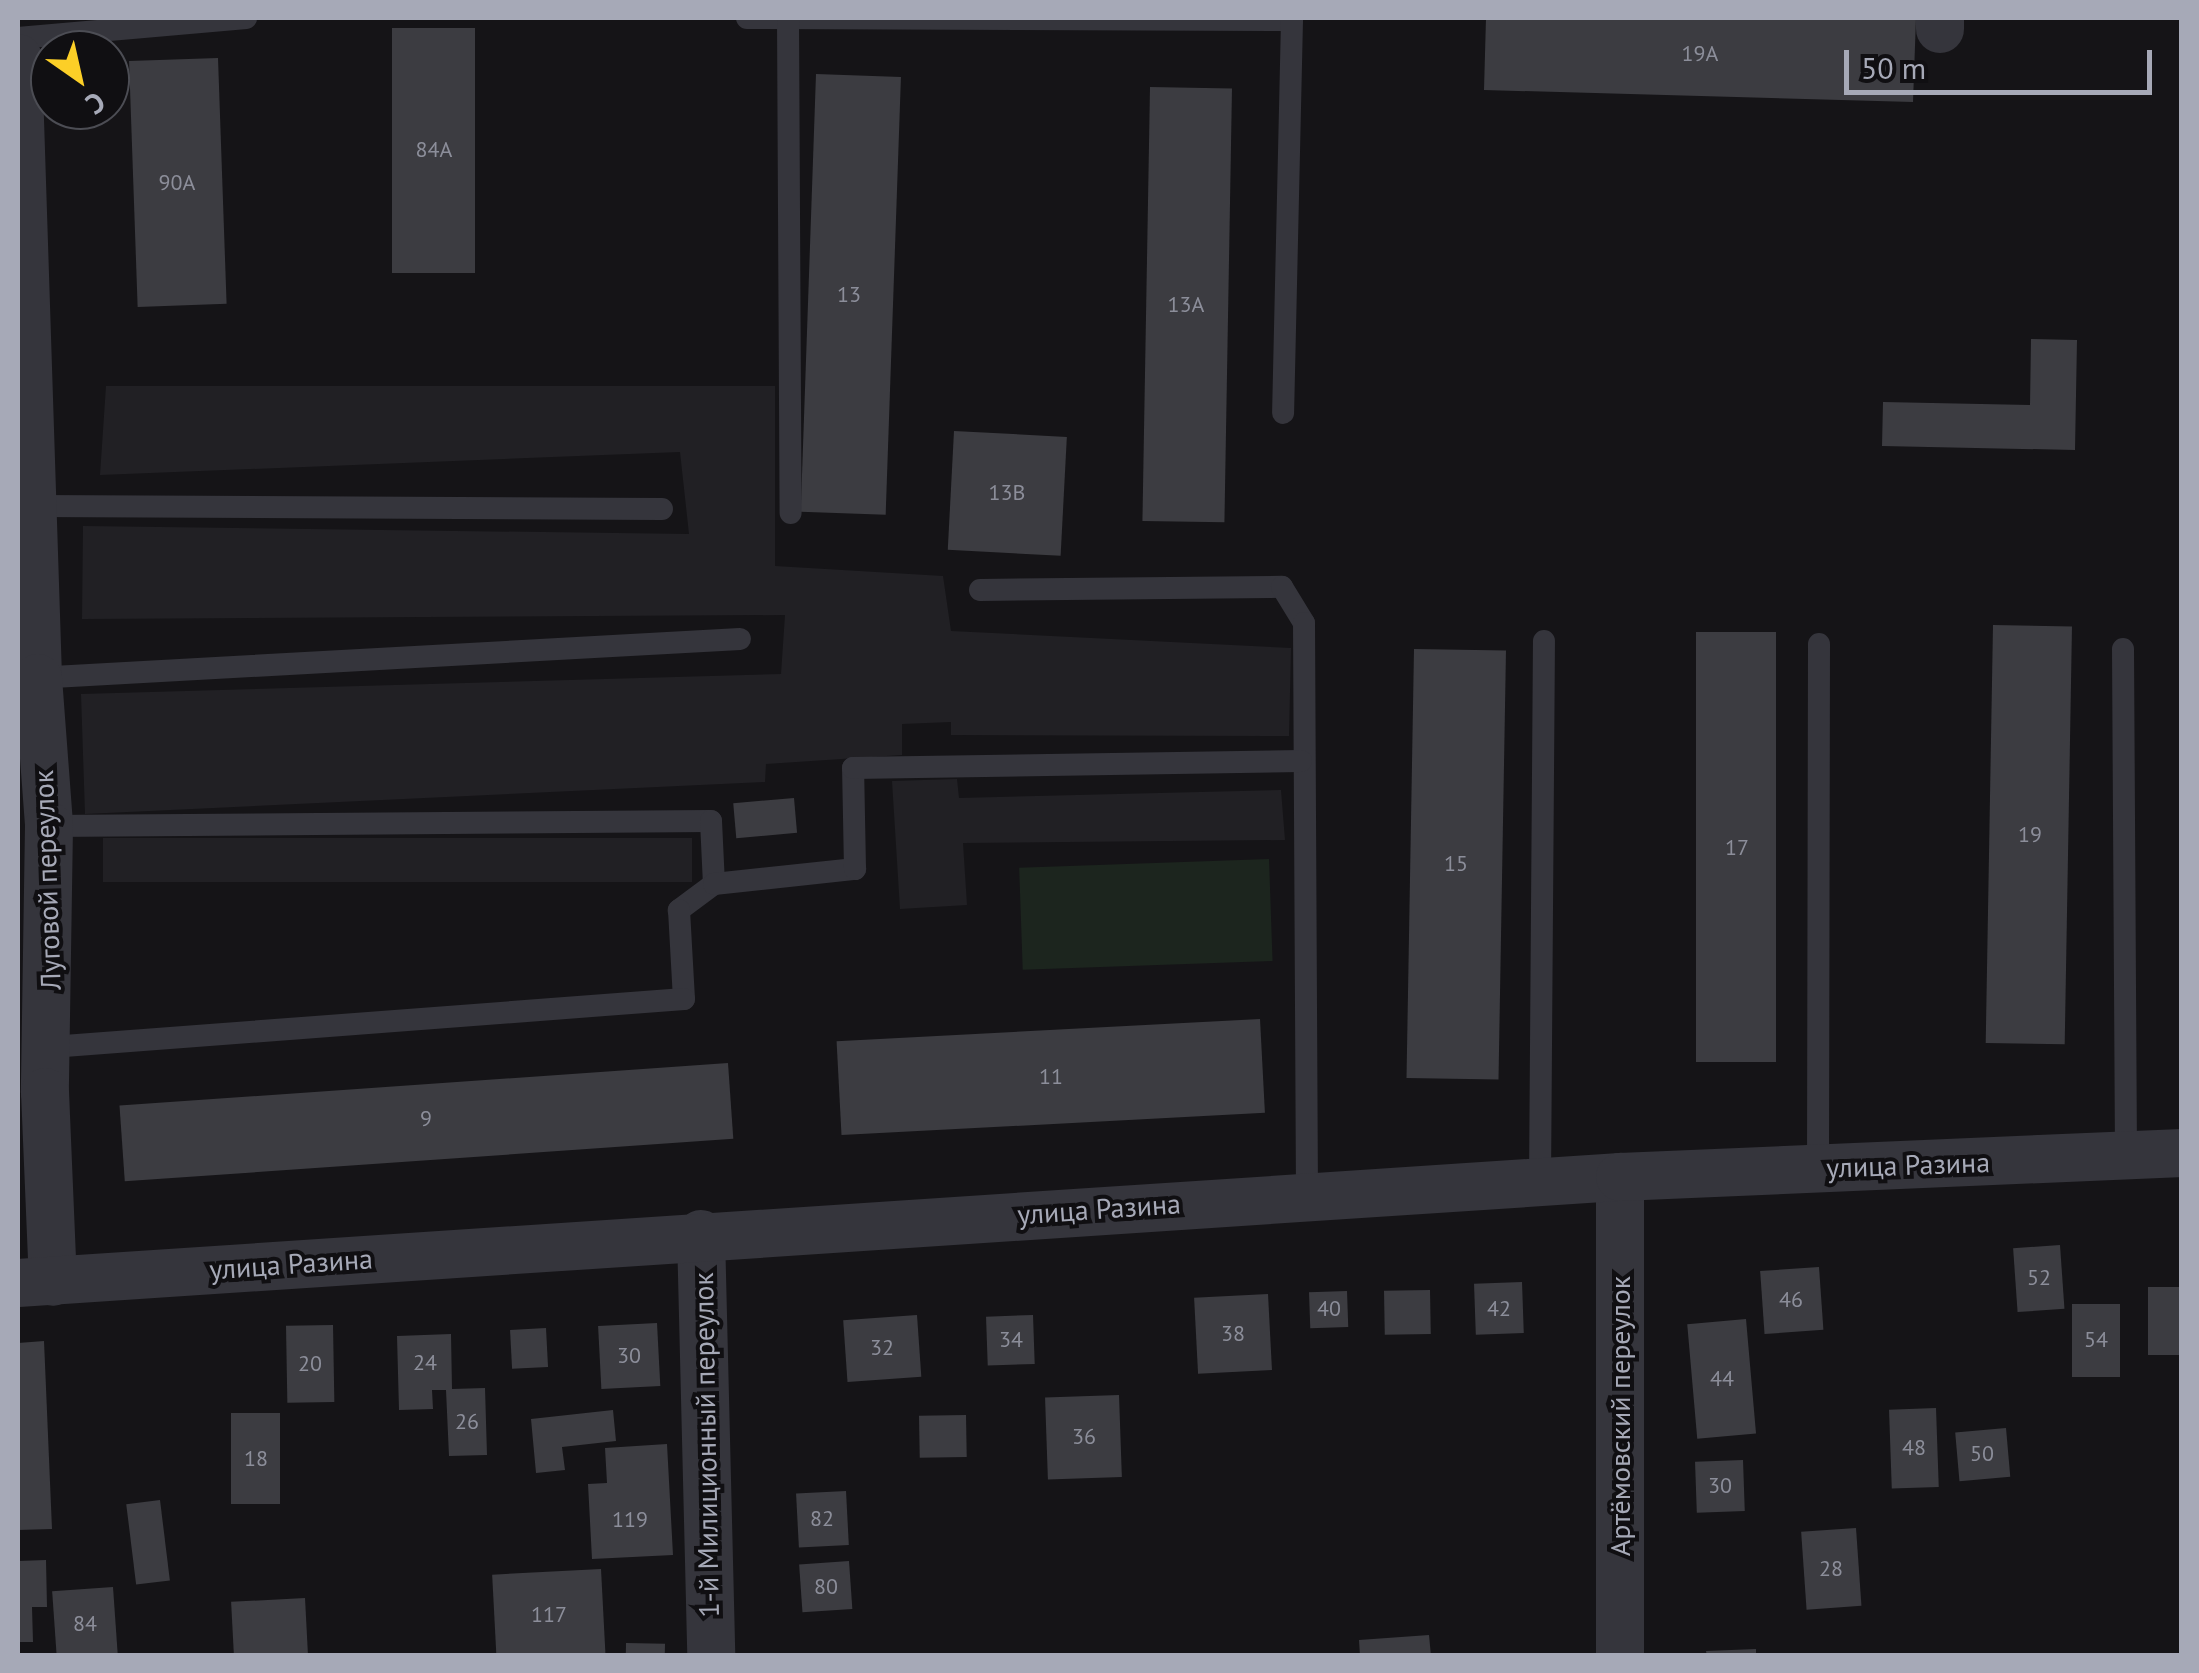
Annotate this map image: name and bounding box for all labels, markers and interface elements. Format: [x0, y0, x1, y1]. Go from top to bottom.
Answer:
north arrow [30, 30, 130, 130]
scale bar [1849, 30, 2156, 92]
house number: 19А [1682, 41, 1718, 67]
text: 50 m [1861, 48, 1926, 87]
text: С [79, 84, 113, 123]
house number: 84А [416, 137, 452, 163]
house number: 90А [159, 170, 195, 196]
house number: 13 [837, 282, 861, 308]
house number: 13А [1168, 292, 1204, 318]
house number: 13В [989, 480, 1025, 506]
street label: Луговой переулок [26, 769, 68, 991]
house number: 19 [2018, 822, 2042, 848]
house number: 17 [1725, 835, 1749, 861]
house number: 15 [1444, 851, 1468, 877]
house number: 11 [1039, 1064, 1063, 1090]
house number: 9 [420, 1106, 432, 1132]
street label: улица Разина [1825, 1145, 1991, 1185]
street label: улица Разина [1016, 1187, 1182, 1231]
street label: улица Разина [208, 1242, 374, 1286]
house number: 52 [2027, 1265, 2051, 1291]
street label: 1-й Милиционный переулок [686, 1272, 726, 1618]
street label: Артёмовский переулок [1603, 1276, 1637, 1556]
house number: 46 [1779, 1287, 1803, 1313]
house number: 40 [1317, 1296, 1341, 1322]
house number: 42 [1487, 1296, 1511, 1322]
house number: 38 [1221, 1321, 1245, 1347]
house number: 34 [999, 1327, 1023, 1353]
house number: 54 [2084, 1327, 2108, 1353]
house number: 32 [870, 1335, 894, 1361]
house number: 30 [617, 1343, 641, 1369]
house number: 24 [413, 1350, 437, 1376]
house number: 20 [298, 1351, 322, 1377]
house number: 44 [1710, 1366, 1734, 1392]
house number: 26 [455, 1409, 479, 1435]
house number: 36 [1072, 1424, 1096, 1450]
house number: 48 [1902, 1435, 1926, 1461]
house number: 50 [1970, 1441, 1994, 1467]
house number: 18 [244, 1446, 268, 1472]
house number: 30 [1708, 1473, 1732, 1499]
house number: 82 [810, 1506, 834, 1532]
house number: 119 [612, 1507, 648, 1533]
house number: 28 [1819, 1556, 1843, 1582]
house number: 80 [814, 1574, 838, 1600]
house number: 117 [531, 1602, 567, 1628]
house number: 84 [73, 1611, 97, 1637]

